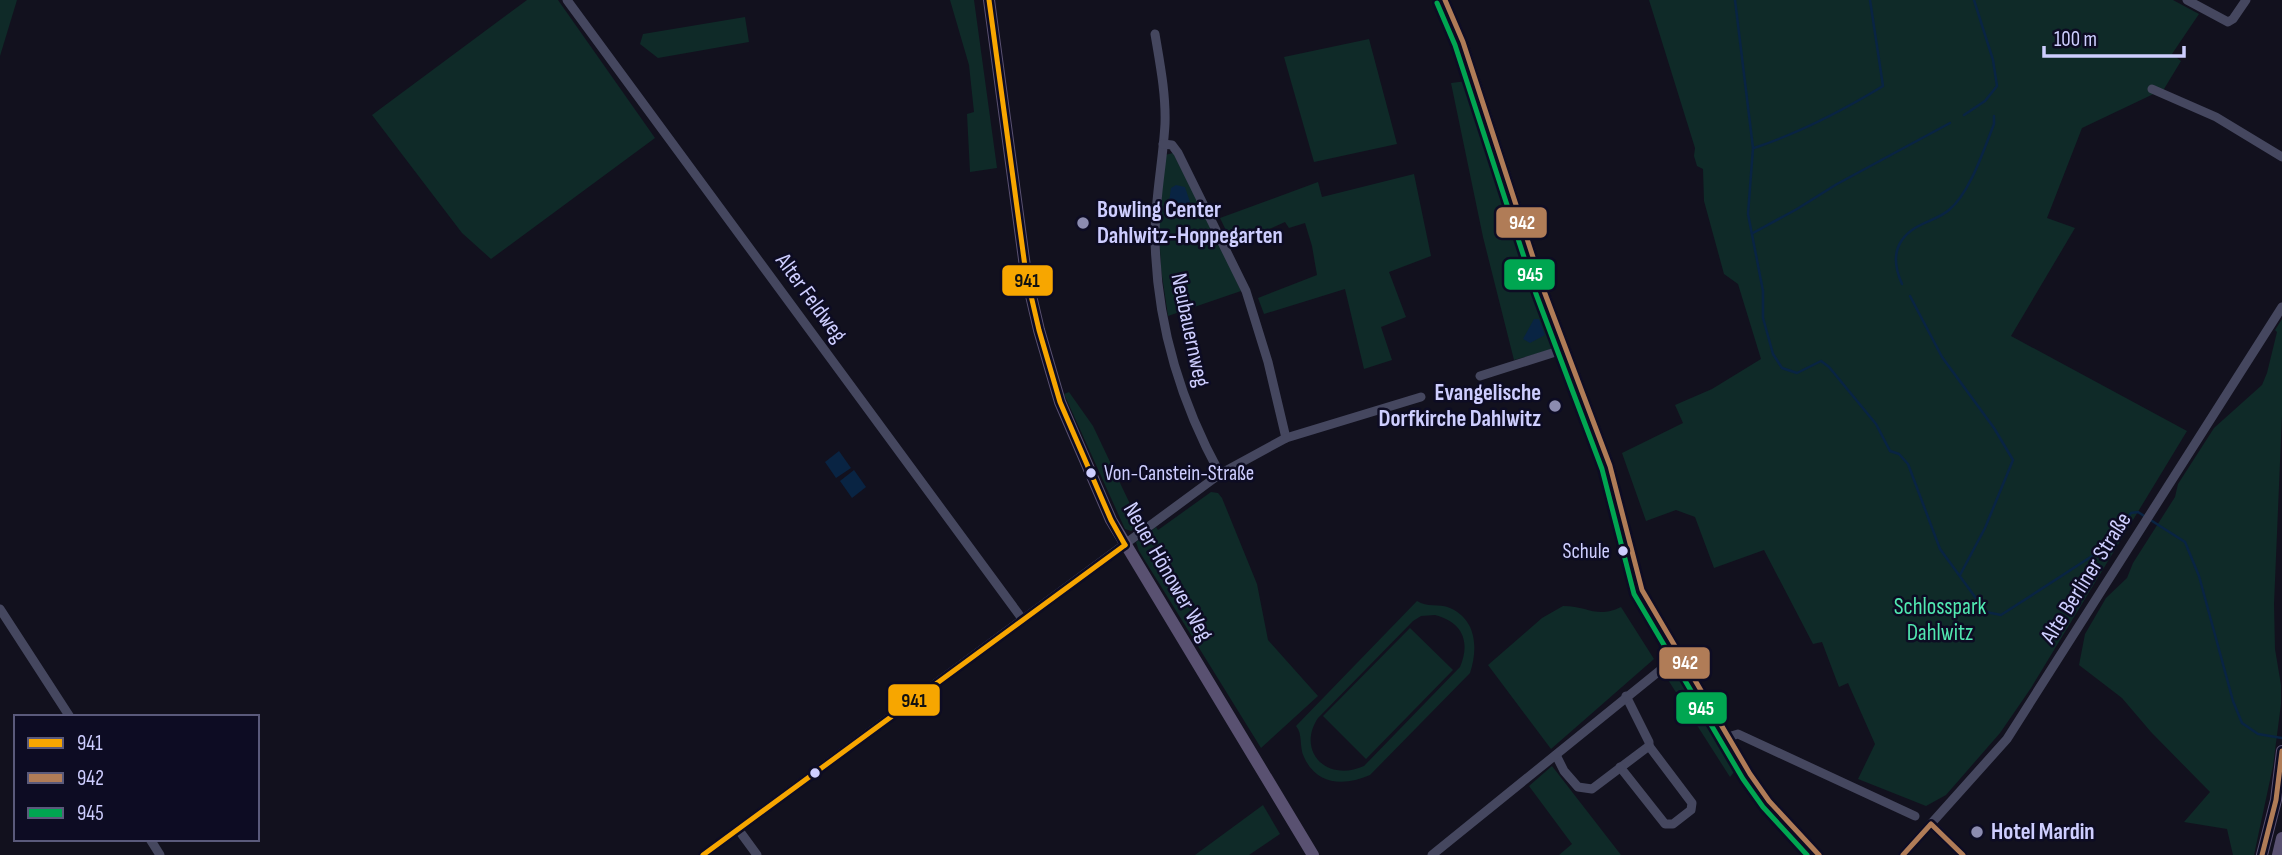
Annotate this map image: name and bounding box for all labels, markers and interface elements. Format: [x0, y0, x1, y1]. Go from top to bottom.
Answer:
scale bar [2044, 14, 2184, 58]
text: 100 m [2054, 27, 2097, 52]
place label: Bowling Center Dahlwitz-Hoppegarten [1097, 196, 1283, 250]
line badge: 942 [1495, 206, 1548, 239]
text: 942 [1509, 212, 1535, 235]
marker: Bowling Center Dahlwitz-Hoppegarten [1075, 215, 1091, 231]
street label: Alter Feldweg [769, 247, 853, 348]
line badge: 945 [1503, 258, 1556, 291]
line badge: 941 [1001, 264, 1054, 297]
text: 945 [1517, 264, 1543, 287]
text: 941 [1014, 270, 1040, 293]
street label: Neubauernweg [1164, 271, 1216, 389]
place label: Evangelische Dorfkirche Dahlwitz [1378, 379, 1541, 433]
marker: Evangelische Dorfkirche Dahlwitz [1547, 398, 1563, 414]
place label: Von-Canstein-Straße [1104, 461, 1254, 486]
marker: Von-Canstein-Straße [1084, 466, 1098, 480]
street label: Neuer Hönower Weg [1117, 497, 1219, 647]
street label: Alte Berliner Straße [2034, 507, 2137, 650]
place label: Schule [1562, 539, 1610, 564]
marker: Schule [1616, 544, 1630, 558]
park label: Schlosspark Dahlwitz [1894, 593, 1987, 647]
line badge: 942 [1658, 646, 1711, 680]
text: 942 [1672, 652, 1698, 675]
line badge: 941 [887, 683, 941, 717]
text: 941 [901, 690, 927, 713]
line badge: 945 [1675, 691, 1728, 725]
text: 945 [1688, 698, 1714, 721]
legend [14, 715, 259, 841]
text: 941 [77, 731, 103, 756]
text: 942 [77, 766, 104, 791]
unlabelled marker [808, 766, 822, 780]
text: 945 [77, 801, 104, 826]
place label: Hotel Mardin [1991, 818, 2095, 846]
marker: Hotel Mardin [1969, 824, 1985, 840]

